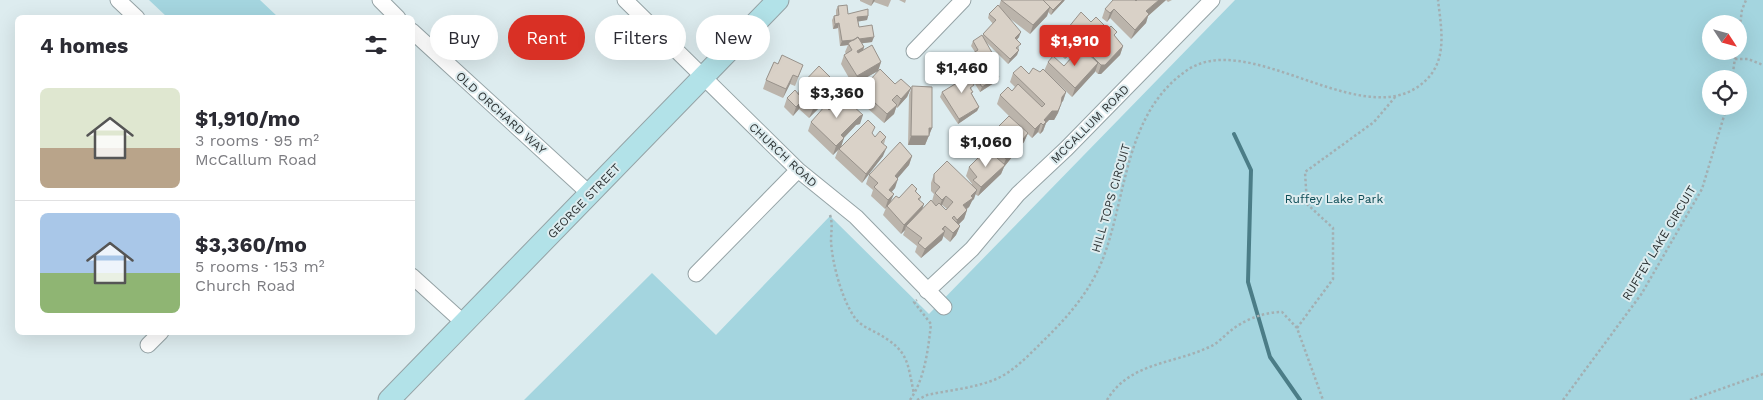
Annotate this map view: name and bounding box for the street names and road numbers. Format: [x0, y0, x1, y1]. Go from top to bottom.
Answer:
street label: OLD ORCHARD WAY [453, 69, 549, 157]
street label: MCCALLUM ROAD [1048, 82, 1132, 166]
street label: CHURCH ROAD [746, 120, 820, 190]
street label: HILL TOPS CIRCUIT [1089, 142, 1133, 254]
street label: GEORGE STREET [545, 161, 623, 241]
street label: RUFFEY LAKE CIRCUIT [1619, 183, 1699, 303]

